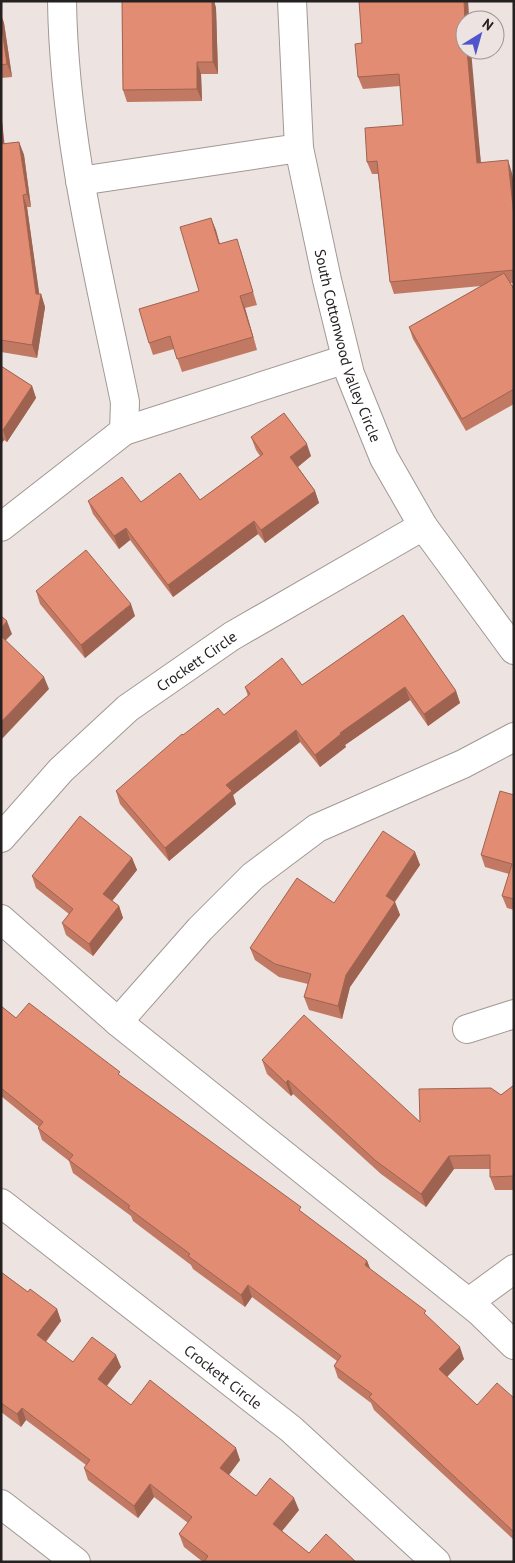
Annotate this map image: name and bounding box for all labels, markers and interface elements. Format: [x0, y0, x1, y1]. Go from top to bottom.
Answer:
north arrow [455, 10, 505, 60]
text: N [479, 15, 497, 35]
street label: South Cottonwood Valley Circle [311, 247, 386, 445]
street label: Crockett Circle [152, 626, 240, 695]
street label: Crockett Circle [181, 1340, 266, 1413]

